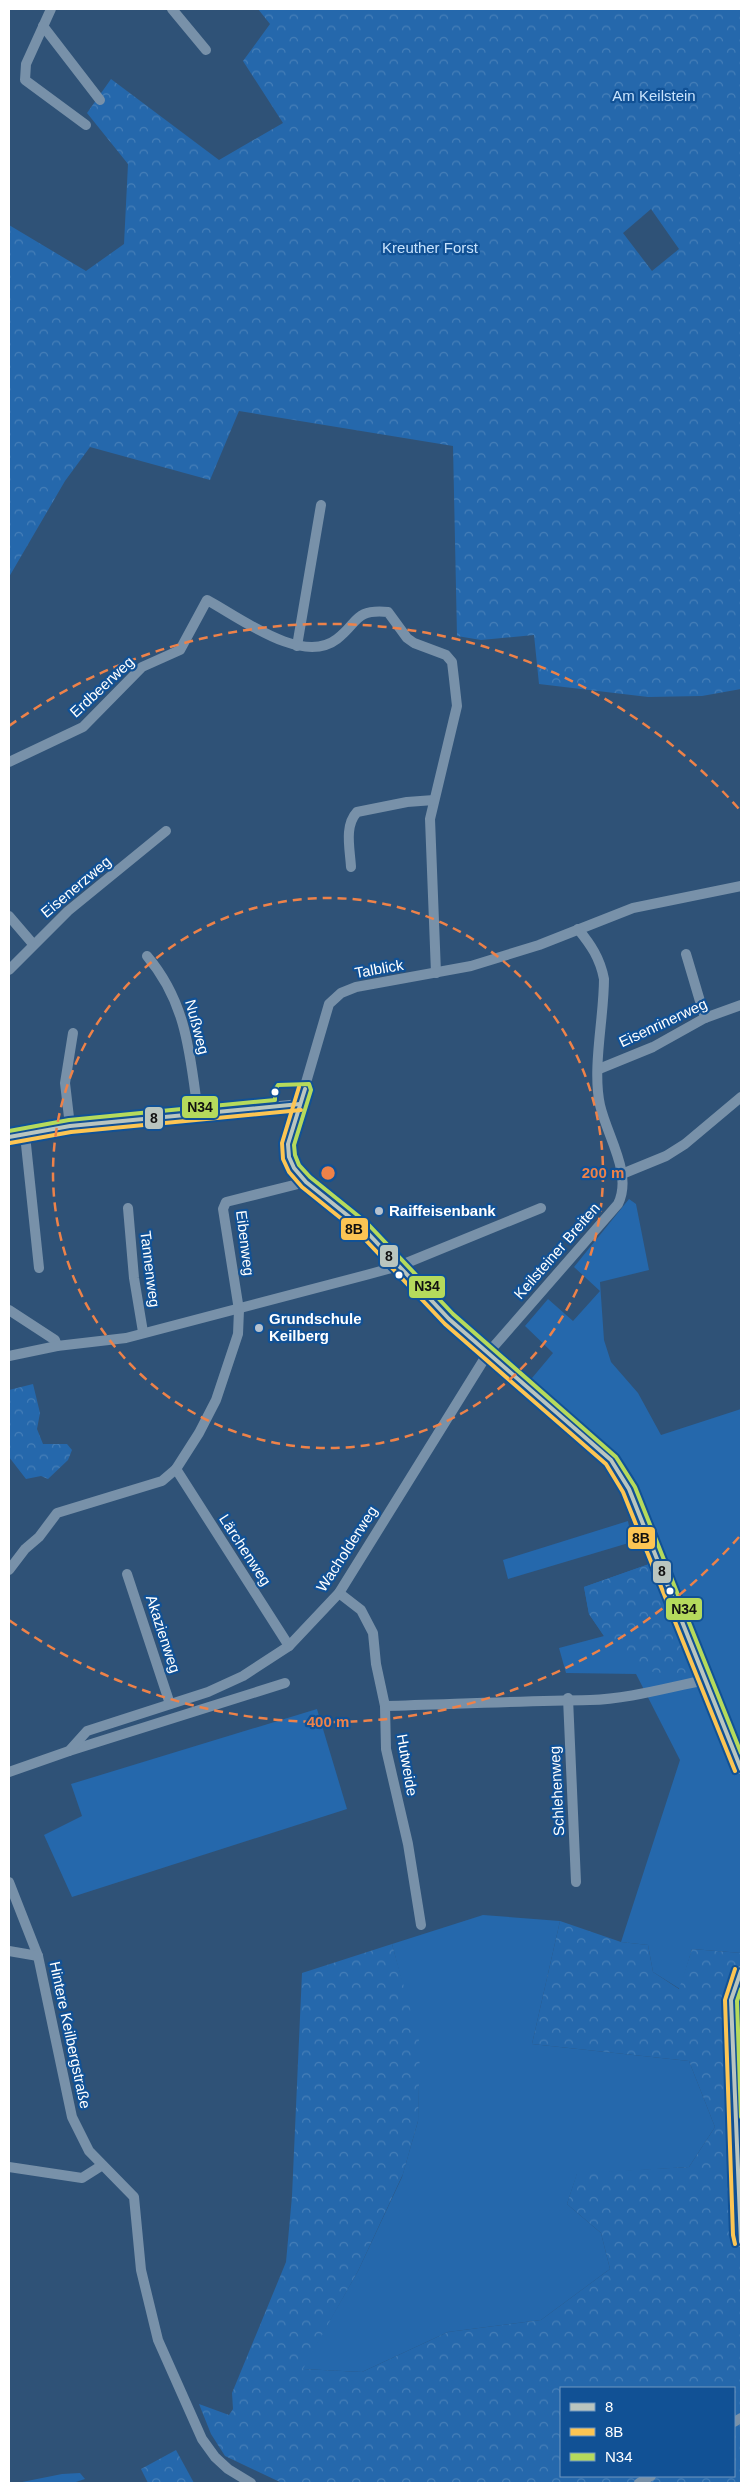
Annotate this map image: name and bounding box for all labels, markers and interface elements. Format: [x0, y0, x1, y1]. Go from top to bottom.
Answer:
park label: Am Keilstein [612, 87, 696, 104]
park label: Kreuther Forst [382, 239, 479, 256]
street label: Erdbeerweg [66, 653, 137, 720]
street label: Eisenerzweg [37, 853, 114, 921]
street label: Talblick [353, 956, 405, 981]
street label: Eisenrinerweg [616, 995, 709, 1050]
street label: Nußweg [182, 998, 213, 1056]
unlabelled marker [270, 1087, 280, 1097]
line badge: N34 [181, 1095, 219, 1119]
text: N34 [187, 1099, 213, 1115]
line badge: 8 [144, 1106, 164, 1130]
text: 8 [150, 1110, 158, 1126]
centre of rings [319, 1164, 337, 1182]
text: 200 m [582, 1164, 624, 1181]
street label: Keilsteiner Breiten [510, 1199, 603, 1302]
place label: Raiffeisenbank [389, 1202, 496, 1219]
marker: Raiffeisenbank [373, 1205, 385, 1217]
street label: Eibenweg [233, 1209, 258, 1277]
line badge: 8B [340, 1217, 369, 1241]
text: 8B [345, 1221, 363, 1237]
street label: Tannenweg [137, 1230, 164, 1308]
line badge: 8 [379, 1244, 399, 1268]
text: 8 [385, 1248, 393, 1264]
unlabelled marker [394, 1270, 404, 1280]
line badge: N34 [408, 1275, 446, 1299]
text: N34 [414, 1278, 440, 1294]
place label: Grundschule Keilberg [269, 1310, 362, 1344]
marker: Grundschule Keilberg [253, 1322, 265, 1334]
street label: Wacholderweg [313, 1503, 381, 1595]
street label: Lärchenweg [216, 1511, 275, 1589]
line badge: 8B [627, 1526, 656, 1550]
text: 8B [632, 1530, 650, 1546]
line badge: 8 [652, 1560, 672, 1584]
text: 8 [658, 1563, 666, 1579]
unlabelled marker [665, 1586, 675, 1596]
street label: Akazienweg [143, 1593, 184, 1675]
line badge: N34 [665, 1597, 703, 1621]
text: N34 [671, 1601, 697, 1617]
text: 400 m [307, 1713, 349, 1730]
street label: Hutweide [394, 1733, 421, 1797]
street label: Schlehenweg [546, 1746, 567, 1836]
street label: Hintere Keilbergstraße [47, 1960, 94, 2110]
legend [560, 2387, 735, 2477]
text: 8 [605, 2398, 613, 2415]
text: 8B [605, 2423, 623, 2440]
text: N34 [605, 2448, 633, 2465]

